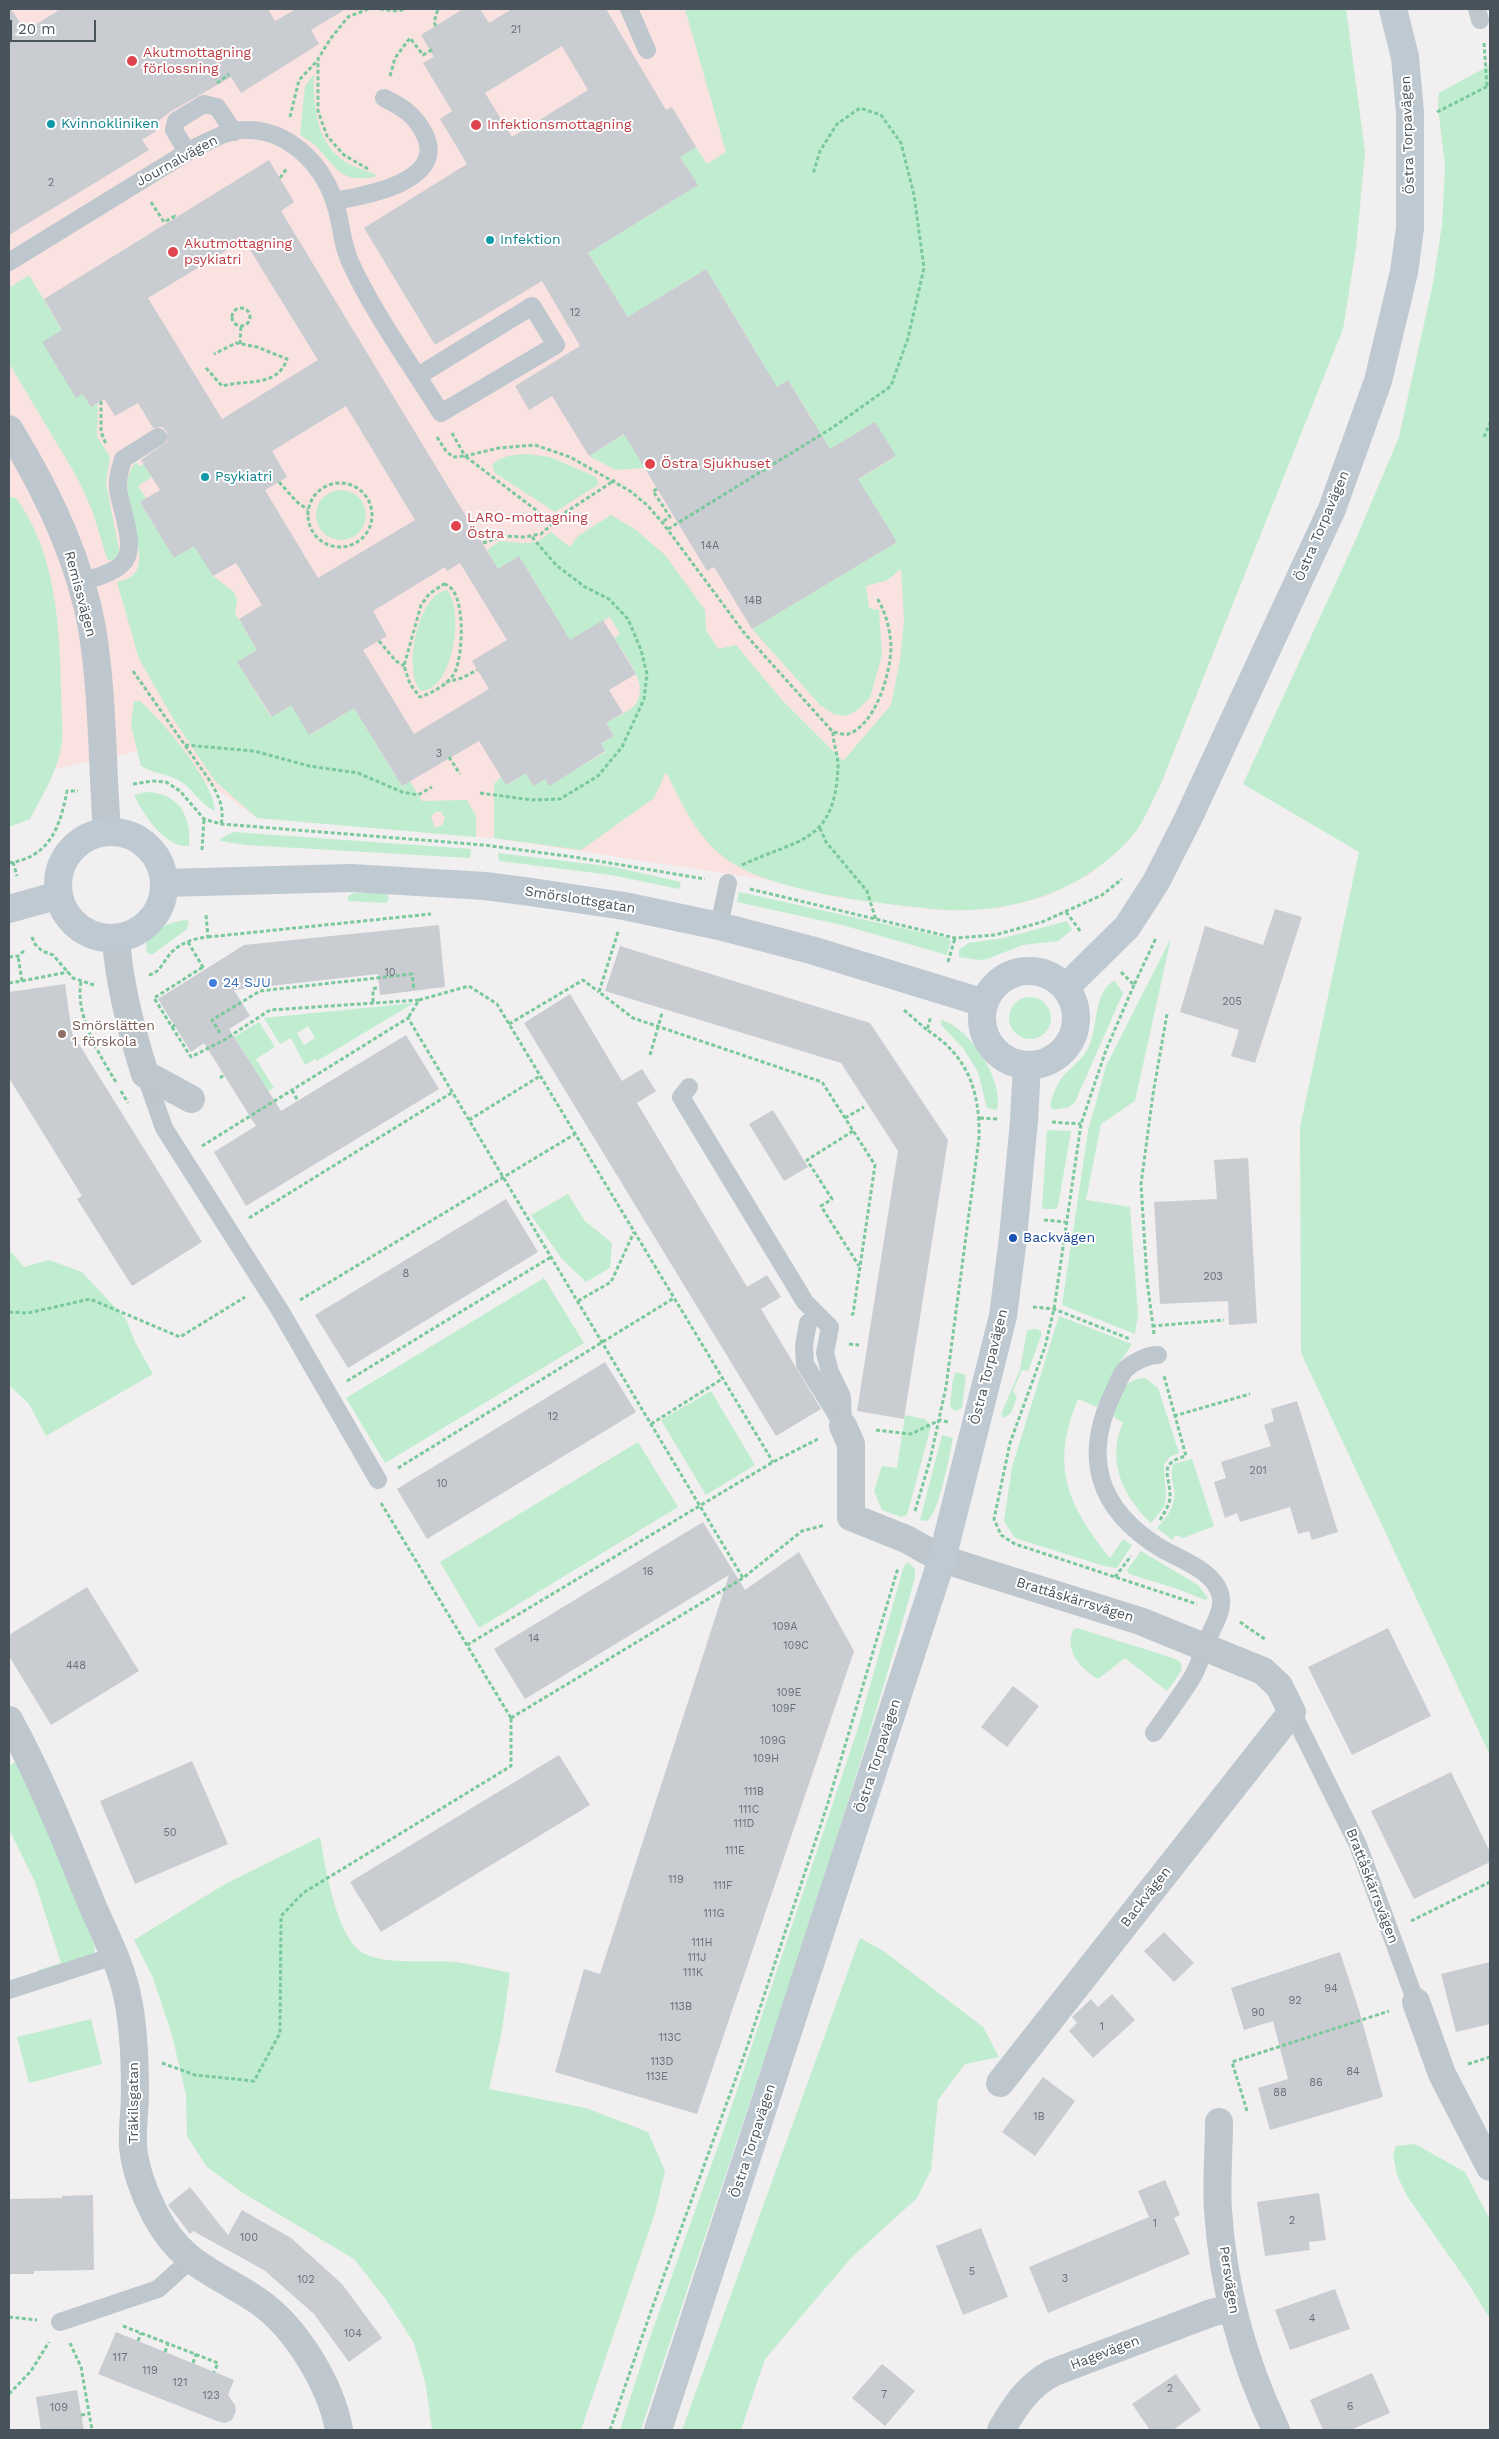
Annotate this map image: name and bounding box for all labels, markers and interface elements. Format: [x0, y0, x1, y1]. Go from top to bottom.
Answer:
scale bar [12, 10, 99, 42]
text: 20 m [18, 20, 56, 38]
house number: 21 [511, 23, 521, 37]
place label: Akutmottagning förlossning [143, 45, 251, 78]
marker: Akutmottagning förlossning [125, 54, 139, 68]
street label: Östra Torpavägen [1398, 75, 1418, 195]
place label: Kvinnokliniken [61, 116, 159, 132]
place label: Infektionsmottagning [487, 117, 631, 133]
marker: Kvinnokliniken [45, 118, 57, 130]
marker: Infektionsmottagning [469, 118, 483, 132]
street label: Journalvägen [133, 132, 221, 190]
house number: 2 [48, 176, 54, 190]
place label: Infektion [500, 232, 561, 248]
marker: Infektion [484, 234, 496, 246]
place label: Akutmottagning psykiatri [184, 236, 292, 268]
marker: Akutmottagning psykiatri [166, 245, 180, 259]
house number: 12 [570, 306, 580, 320]
place label: Östra Sjukhuset [661, 456, 771, 472]
marker: Östra Sjukhuset [643, 457, 657, 471]
street label: Östra Torpavägen [1291, 468, 1353, 584]
place label: Psykiatri [215, 469, 272, 485]
marker: Psykiatri [199, 471, 211, 483]
place label: LARO-mottagning Östra [467, 510, 588, 542]
marker: LARO-mottagning Östra [449, 519, 463, 533]
house number: 14A [701, 539, 719, 553]
street label: Remissvägen [60, 549, 100, 639]
house number: 14B [744, 594, 762, 608]
house number: 3 [436, 747, 442, 761]
street label: Smörslottsgatan [523, 883, 637, 917]
house number: 10 [384, 966, 396, 980]
place label: 24 SJU [223, 975, 271, 991]
marker: 24 SJU [207, 977, 219, 989]
house number: 205 [1222, 995, 1242, 1009]
place label: Smörslätten 1 förskola [72, 1018, 155, 1050]
marker: Smörslätten 1 förskola [56, 1028, 68, 1040]
place label: Backvägen [1023, 1230, 1095, 1246]
marker: Backvägen [1007, 1232, 1019, 1244]
house number: 8 [403, 1267, 409, 1281]
house number: 203 [1203, 1270, 1223, 1284]
street label: Östra Torpavägen [966, 1307, 1012, 1427]
house number: 12 [548, 1410, 558, 1424]
house number: 201 [1249, 1464, 1267, 1478]
house number: 10 [436, 1477, 448, 1491]
house number: 16 [643, 1565, 653, 1579]
street label: Brattåskärrsvägen [1014, 1574, 1136, 1626]
house number: 109A [772, 1620, 798, 1634]
house number: 14 [528, 1632, 540, 1646]
house number: 109C [783, 1639, 809, 1653]
house number: 448 [66, 1659, 86, 1673]
house number: 109E [777, 1686, 801, 1700]
street label: Östra Torpavägen [852, 1697, 904, 1815]
house number: 109F [772, 1702, 796, 1716]
house number: 109G [760, 1734, 786, 1748]
house number: 109H [753, 1752, 779, 1766]
house number: 111B [744, 1785, 764, 1799]
house number: 111C [739, 1803, 759, 1817]
house number: 111D [734, 1817, 754, 1831]
house number: 50 [163, 1826, 177, 1840]
street label: Brattåskärrsvägen [1342, 1826, 1402, 1946]
house number: 111E [725, 1844, 745, 1858]
street label: Backvägen [1117, 1863, 1175, 1931]
house number: 119 [668, 1873, 684, 1887]
house number: 111F [713, 1879, 733, 1893]
house number: 111G [704, 1907, 724, 1921]
house number: 111H [692, 1936, 712, 1950]
house number: 111J [687, 1951, 707, 1965]
house number: 111K [683, 1966, 703, 1980]
house number: 94 [1324, 1982, 1338, 1996]
house number: 92 [1288, 1994, 1302, 2008]
house number: 113B [670, 2000, 692, 2014]
house number: 90 [1251, 2006, 1265, 2020]
house number: 1 [1100, 2020, 1104, 2034]
house number: 113C [659, 2031, 681, 2045]
house number: 113D [651, 2055, 673, 2069]
street label: Träkilsgatan [126, 2062, 142, 2144]
house number: 84 [1346, 2065, 1360, 2079]
house number: 113E [646, 2070, 668, 2084]
house number: 86 [1309, 2076, 1323, 2090]
street label: Östra Torpavägen [727, 2082, 779, 2200]
house number: 88 [1273, 2086, 1287, 2100]
house number: 1B [1033, 2110, 1045, 2124]
house number: 2 [1289, 2214, 1295, 2228]
house number: 1 [1153, 2217, 1157, 2231]
house number: 100 [240, 2231, 258, 2245]
street label: Persvägen [1215, 2245, 1243, 2315]
house number: 5 [969, 2265, 975, 2279]
house number: 3 [1062, 2272, 1068, 2286]
house number: 102 [297, 2273, 315, 2287]
house number: 4 [1309, 2312, 1315, 2326]
house number: 104 [344, 2327, 362, 2341]
street label: Hagevägen [1068, 2332, 1142, 2374]
house number: 117 [113, 2351, 127, 2365]
house number: 119 [142, 2364, 158, 2378]
house number: 121 [173, 2376, 187, 2390]
house number: 2 [1167, 2382, 1173, 2396]
house number: 7 [881, 2388, 887, 2402]
house number: 123 [202, 2389, 220, 2403]
house number: 6 [1347, 2400, 1353, 2414]
house number: 109 [50, 2401, 68, 2415]

